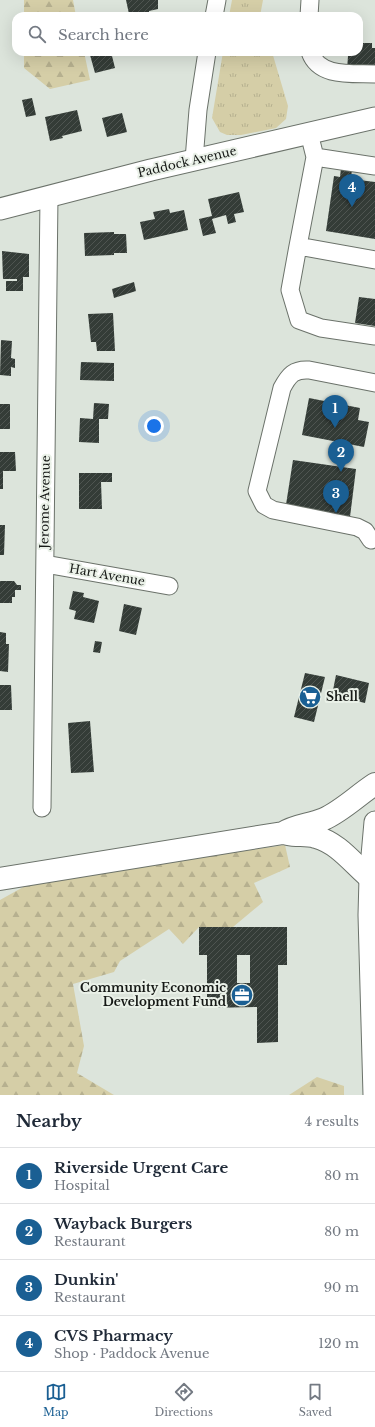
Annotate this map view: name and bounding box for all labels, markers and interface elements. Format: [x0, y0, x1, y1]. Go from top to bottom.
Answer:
search box [12, 12, 363, 56]
icon: search [26, 23, 48, 45]
text: Search here [58, 25, 149, 44]
street label: Paddock Avenue [136, 143, 238, 180]
pin: 4 [339, 174, 365, 207]
pin: 1 [322, 395, 348, 428]
your location [144, 416, 164, 436]
pin: 2 [328, 439, 354, 472]
street label: Jerome Avenue [36, 455, 53, 551]
pin: 3 [323, 480, 349, 513]
street label: Hart Avenue [68, 560, 146, 589]
supermarket icon: Shell [297, 684, 323, 710]
place label: Shell [326, 689, 359, 704]
place label: Community Economic Development Fund [80, 980, 227, 1009]
office icon: Community Economic Development Fund [229, 982, 255, 1008]
text: Nearby [16, 1111, 82, 1132]
text: 4 results [305, 1113, 359, 1130]
text: Riverside Urgent Care [54, 1158, 228, 1177]
text: 1 [26, 1167, 32, 1184]
text: 80 m [324, 1167, 359, 1184]
text: Hospital [54, 1177, 110, 1194]
text: Wayback Burgers [54, 1214, 192, 1233]
text: 2 [25, 1223, 33, 1240]
text: 80 m [324, 1223, 359, 1240]
text: Restaurant [54, 1233, 126, 1250]
text: Dunkin' [54, 1270, 118, 1289]
text: 3 [25, 1279, 33, 1296]
text: 90 m [324, 1279, 359, 1296]
text: Restaurant [54, 1289, 126, 1306]
text: CVS Pharmacy [54, 1326, 173, 1345]
text: 4 [25, 1335, 33, 1352]
text: 120 m [318, 1335, 359, 1352]
text: Shop · Paddock Avenue [54, 1345, 209, 1362]
tab: Map [43, 1381, 69, 1419]
tab: Directions [154, 1381, 213, 1419]
tab: Saved [299, 1381, 332, 1419]

